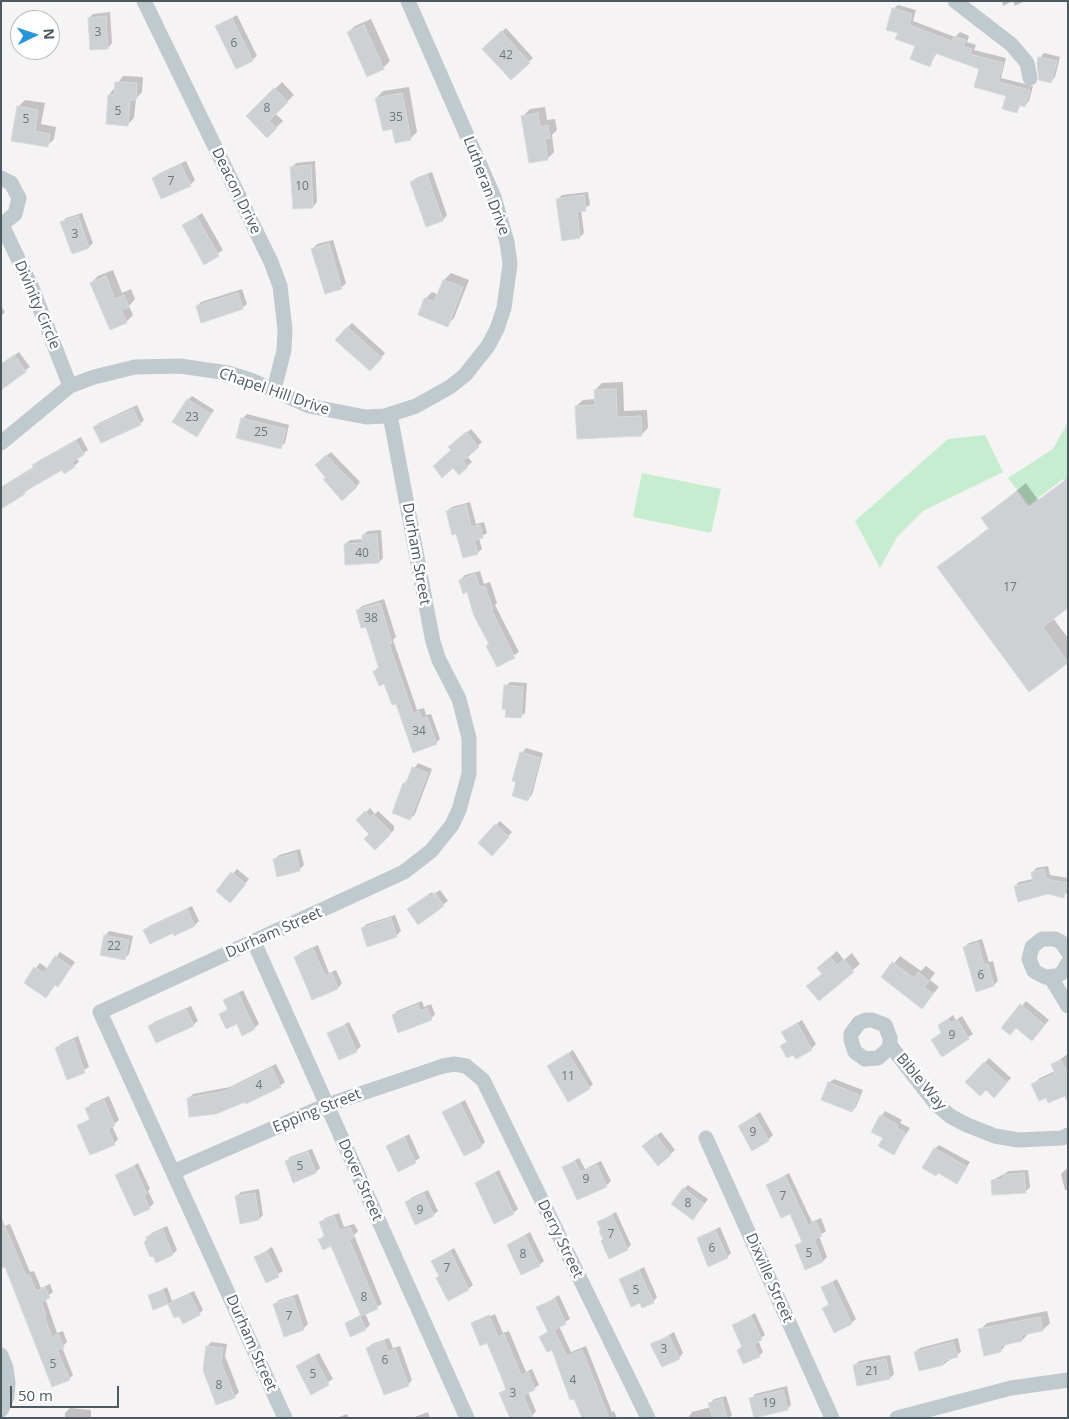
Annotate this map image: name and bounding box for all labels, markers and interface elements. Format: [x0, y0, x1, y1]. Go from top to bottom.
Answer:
north arrow [10, 10, 60, 60]
house number: 3 [95, 26, 101, 40]
text: N [40, 28, 59, 40]
house number: 6 [231, 37, 237, 51]
house number: 42 [499, 49, 513, 63]
house number: 8 [264, 102, 270, 116]
house number: 5 [115, 105, 121, 119]
house number: 35 [389, 111, 403, 125]
house number: 5 [23, 113, 29, 127]
street label: Lutheran Drive [459, 134, 513, 238]
street label: Deacon Drive [207, 145, 265, 237]
house number: 7 [168, 175, 174, 189]
house number: 10 [295, 180, 309, 194]
house number: 3 [72, 228, 78, 242]
street label: Divinity Circle [10, 258, 64, 352]
street label: Chapel Hill Drive [217, 365, 331, 419]
house number: 23 [185, 411, 199, 425]
house number: 25 [254, 426, 268, 440]
street label: Durham Street [398, 502, 434, 606]
house number: 40 [355, 547, 369, 561]
house number: 17 [1003, 581, 1017, 595]
house number: 38 [364, 612, 378, 626]
house number: 34 [412, 725, 426, 739]
street label: Durham Street [223, 904, 325, 962]
house number: 22 [107, 940, 121, 954]
house number: 6 [978, 969, 984, 983]
house number: 9 [949, 1029, 955, 1043]
street label: Bible Way [892, 1050, 950, 1114]
house number: 11 [561, 1070, 575, 1084]
house number: 4 [256, 1079, 262, 1093]
street label: Epping Street [270, 1085, 364, 1137]
house number: 9 [750, 1126, 756, 1140]
street label: Dover Street [334, 1136, 386, 1224]
house number: 5 [297, 1160, 303, 1174]
house number: 9 [583, 1173, 589, 1187]
house number: 7 [780, 1190, 786, 1204]
street label: Derry Street [533, 1197, 587, 1281]
house number: 8 [685, 1197, 691, 1211]
house number: 9 [417, 1204, 423, 1218]
house number: 7 [608, 1228, 614, 1242]
street label: Dixville Street [741, 1231, 797, 1325]
house number: 6 [709, 1242, 715, 1256]
house number: 5 [806, 1247, 812, 1261]
house number: 8 [520, 1248, 526, 1262]
house number: 7 [444, 1262, 450, 1276]
house number: 5 [633, 1284, 639, 1298]
house number: 8 [361, 1291, 367, 1305]
street label: Durham Street [222, 1292, 280, 1394]
house number: 7 [286, 1310, 292, 1324]
house number: 3 [661, 1343, 667, 1357]
house number: 6 [382, 1354, 388, 1368]
house number: 5 [50, 1358, 56, 1372]
house number: 21 [865, 1365, 879, 1379]
house number: 5 [310, 1368, 316, 1382]
house number: 4 [570, 1374, 576, 1388]
scale bar [12, 1376, 121, 1408]
house number: 8 [216, 1379, 222, 1393]
text: 50 m [18, 1385, 53, 1405]
house number: 3 [510, 1387, 516, 1401]
house number: 19 [762, 1397, 776, 1411]

